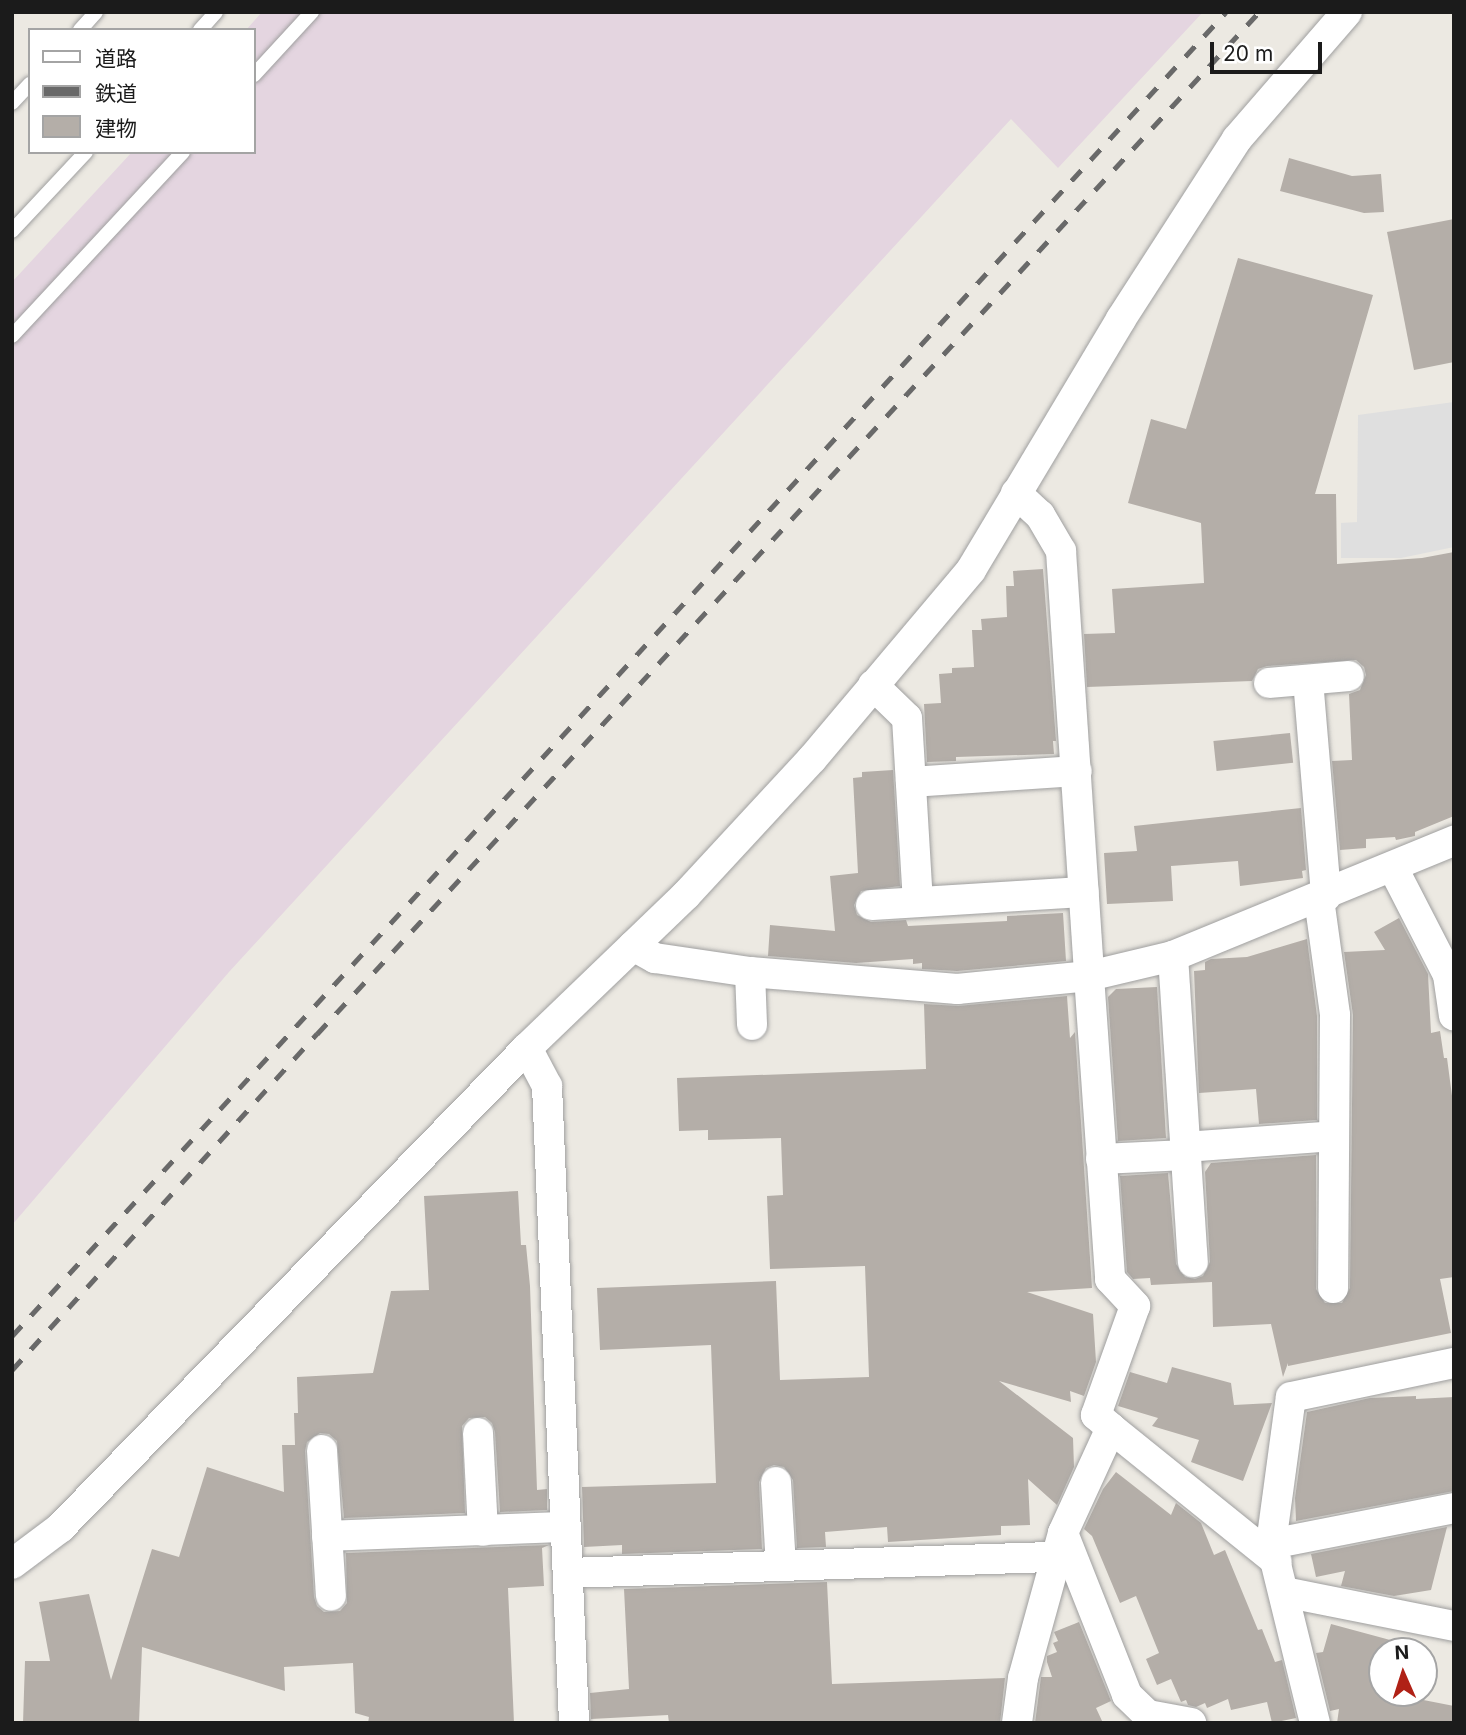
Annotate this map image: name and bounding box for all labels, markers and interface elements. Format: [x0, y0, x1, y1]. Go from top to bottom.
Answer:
legend [28, 28, 256, 154]
scale bar [1214, 28, 1326, 72]
text: 20 m [1223, 41, 1273, 66]
text: 道路 [95, 46, 137, 71]
text: 鉄道 [95, 81, 137, 106]
text: 建物 [95, 116, 137, 141]
north arrow [1368, 1637, 1438, 1707]
text: N [1394, 1641, 1410, 1664]

